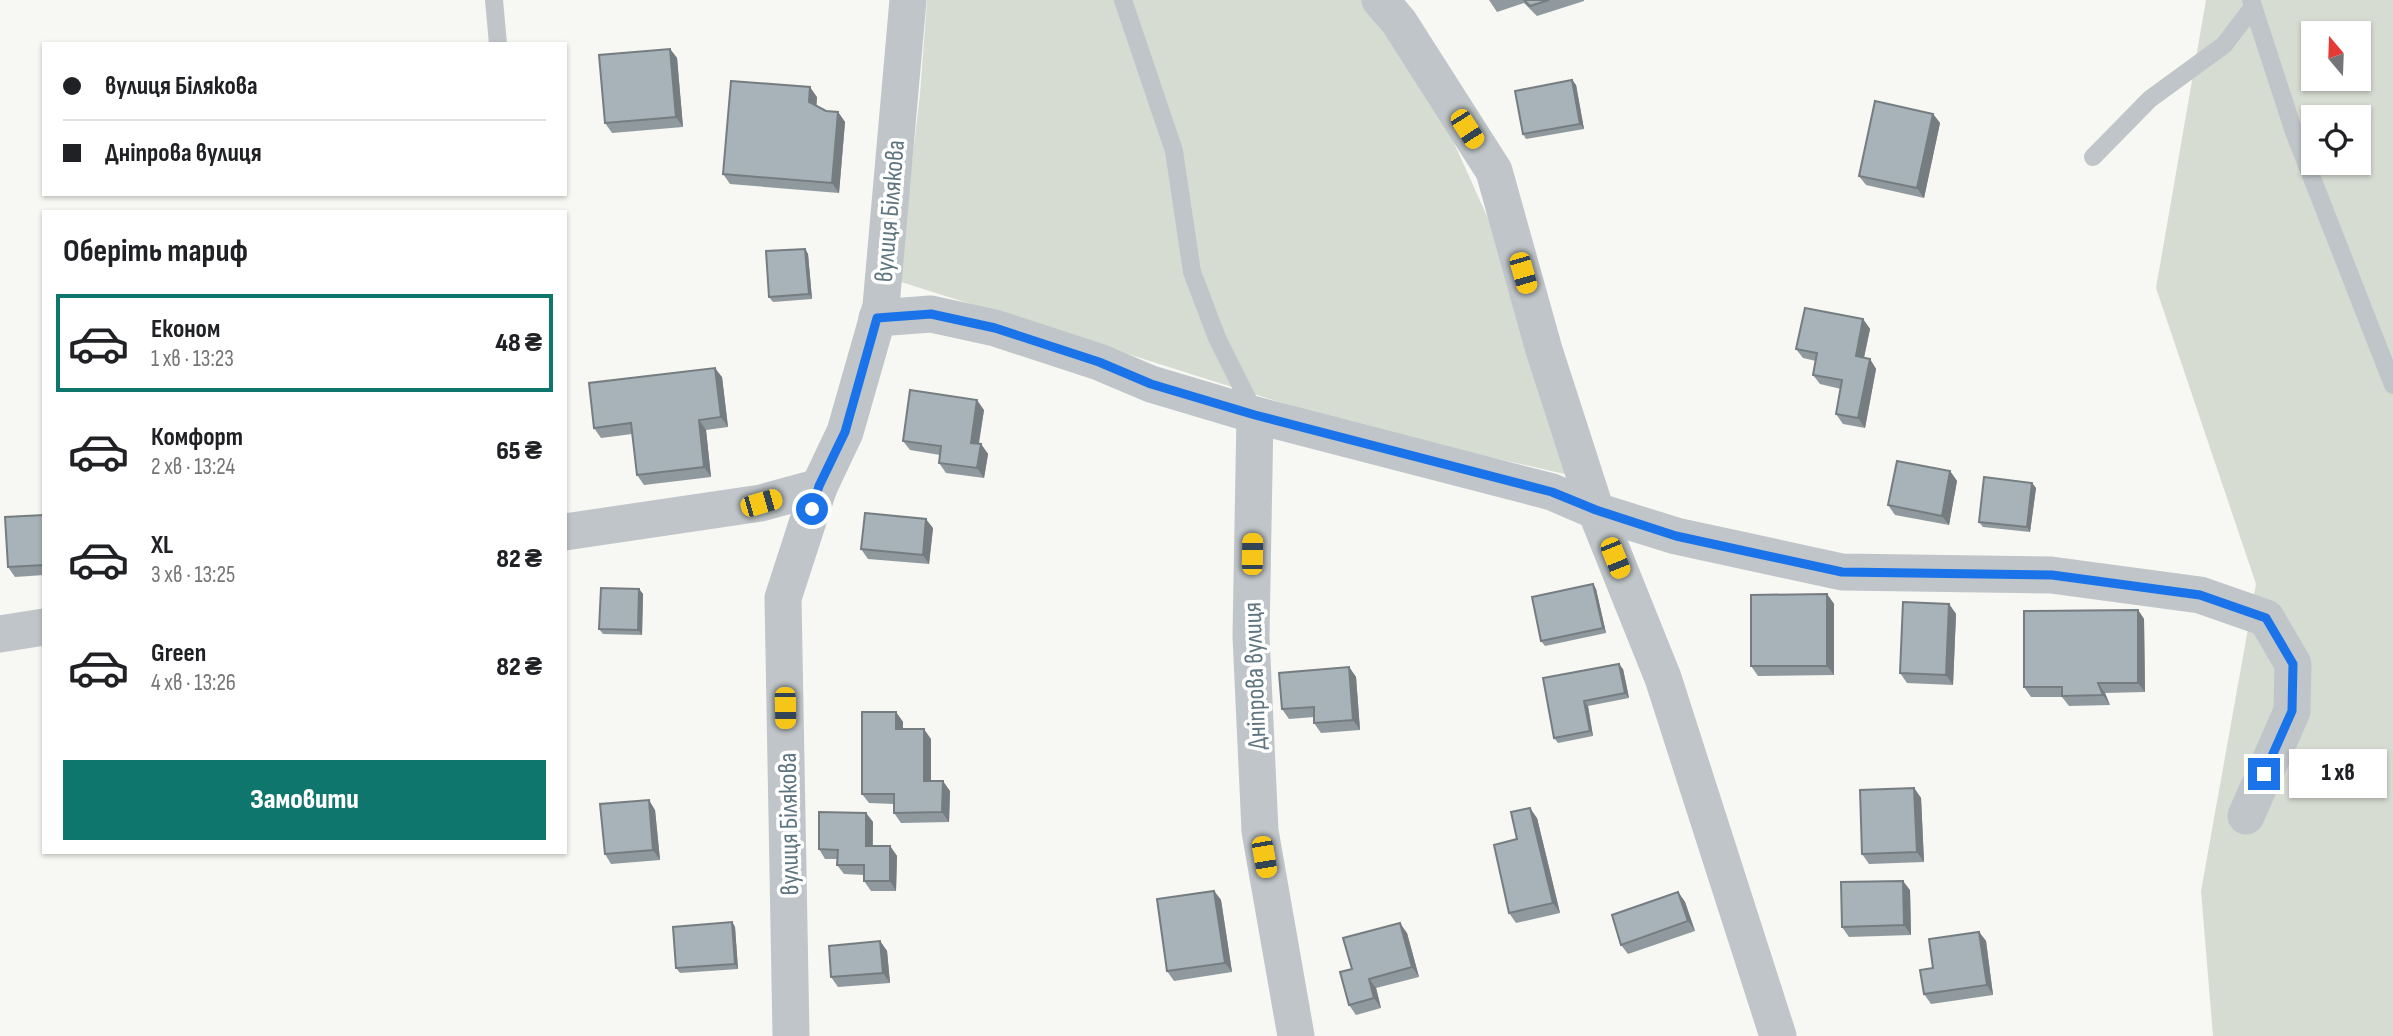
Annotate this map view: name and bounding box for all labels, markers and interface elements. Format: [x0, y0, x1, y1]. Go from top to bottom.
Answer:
north arrow [2301, 21, 2371, 91]
map controls [2301, 21, 2371, 175]
text: вулиця Білякова [105, 71, 258, 102]
button: locate [2301, 105, 2371, 175]
car [1447, 106, 1488, 152]
text: Дніпрова вулиця [105, 138, 262, 169]
street label: вулиця Білякова [869, 139, 912, 284]
text: Оберіть тариф [63, 232, 248, 271]
car [1508, 250, 1539, 296]
icon: car [67, 312, 130, 375]
text: Економ [151, 314, 220, 345]
text: 48 ₴ [495, 328, 542, 359]
text: 1 хв · 13:23 [151, 345, 234, 373]
icon: car [67, 420, 130, 483]
text: Комфорт [151, 422, 243, 453]
text: 65 ₴ [496, 436, 542, 467]
text: 2 хв · 13:24 [151, 453, 235, 481]
car [738, 487, 785, 519]
route start [796, 493, 828, 525]
icon: car [67, 528, 130, 591]
text: XL [151, 530, 173, 561]
car [1242, 533, 1263, 575]
car [1598, 535, 1633, 581]
text: 82 ₴ [496, 544, 542, 575]
text: 3 хв · 13:25 [151, 561, 235, 589]
street label: Дніпрова вулиця [1237, 602, 1274, 750]
icon: car [67, 636, 130, 699]
text: Green [151, 638, 206, 669]
text: 82 ₴ [496, 652, 542, 683]
text: 4 хв · 13:26 [151, 669, 236, 697]
car [775, 687, 796, 729]
callout: 1 хв [2288, 750, 2386, 798]
street label: вулиця Білякова [773, 752, 806, 896]
route end [2248, 758, 2280, 790]
text: 1 хв [2321, 759, 2355, 787]
button: Замовити [63, 760, 546, 840]
car [1251, 834, 1278, 880]

